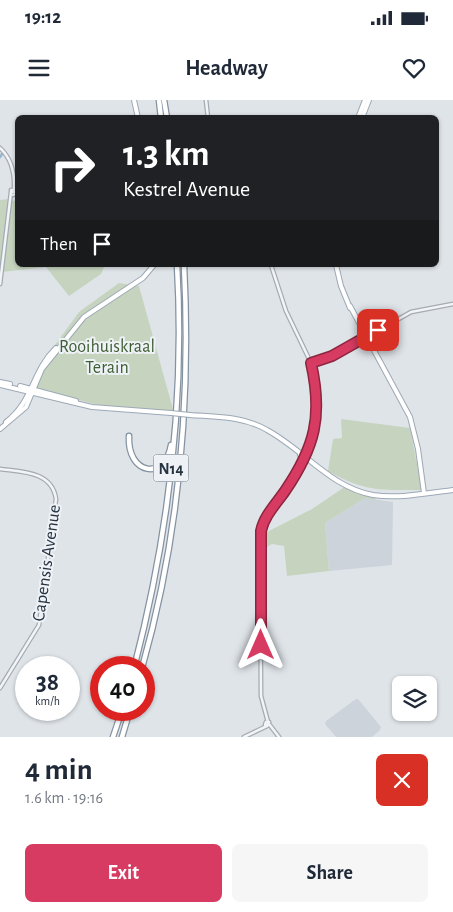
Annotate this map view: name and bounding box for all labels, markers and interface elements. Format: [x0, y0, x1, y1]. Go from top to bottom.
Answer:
text: 19:12 [25, 8, 61, 27]
icon: menu [25, 54, 53, 82]
icon: heart [400, 54, 428, 82]
text: Headway [185, 57, 268, 79]
icon: right [40, 135, 105, 200]
text: 1.3 km [123, 137, 210, 172]
text: Kestrel Avenue [123, 178, 250, 200]
icon: arrive [88, 230, 116, 258]
text: Then [40, 235, 78, 254]
pin [357, 309, 399, 351]
icon: arrive [364, 316, 392, 344]
park label: Rooihuiskraal Terain [59, 338, 155, 377]
road number: N14 [154, 454, 188, 482]
street label: Capensis Avenue [30, 504, 64, 623]
position arrow [234, 618, 286, 670]
speed limit sign: 40 [90, 656, 155, 721]
text: 38 [36, 670, 59, 695]
map controls [392, 676, 437, 721]
button: layers [392, 676, 437, 721]
text: km/h [35, 695, 60, 707]
button: close [376, 754, 428, 806]
text: 4 min [25, 755, 93, 785]
text: 1.6 km · 19:16 [25, 790, 103, 806]
button: Exit [25, 844, 222, 902]
button: Share [232, 844, 428, 902]

